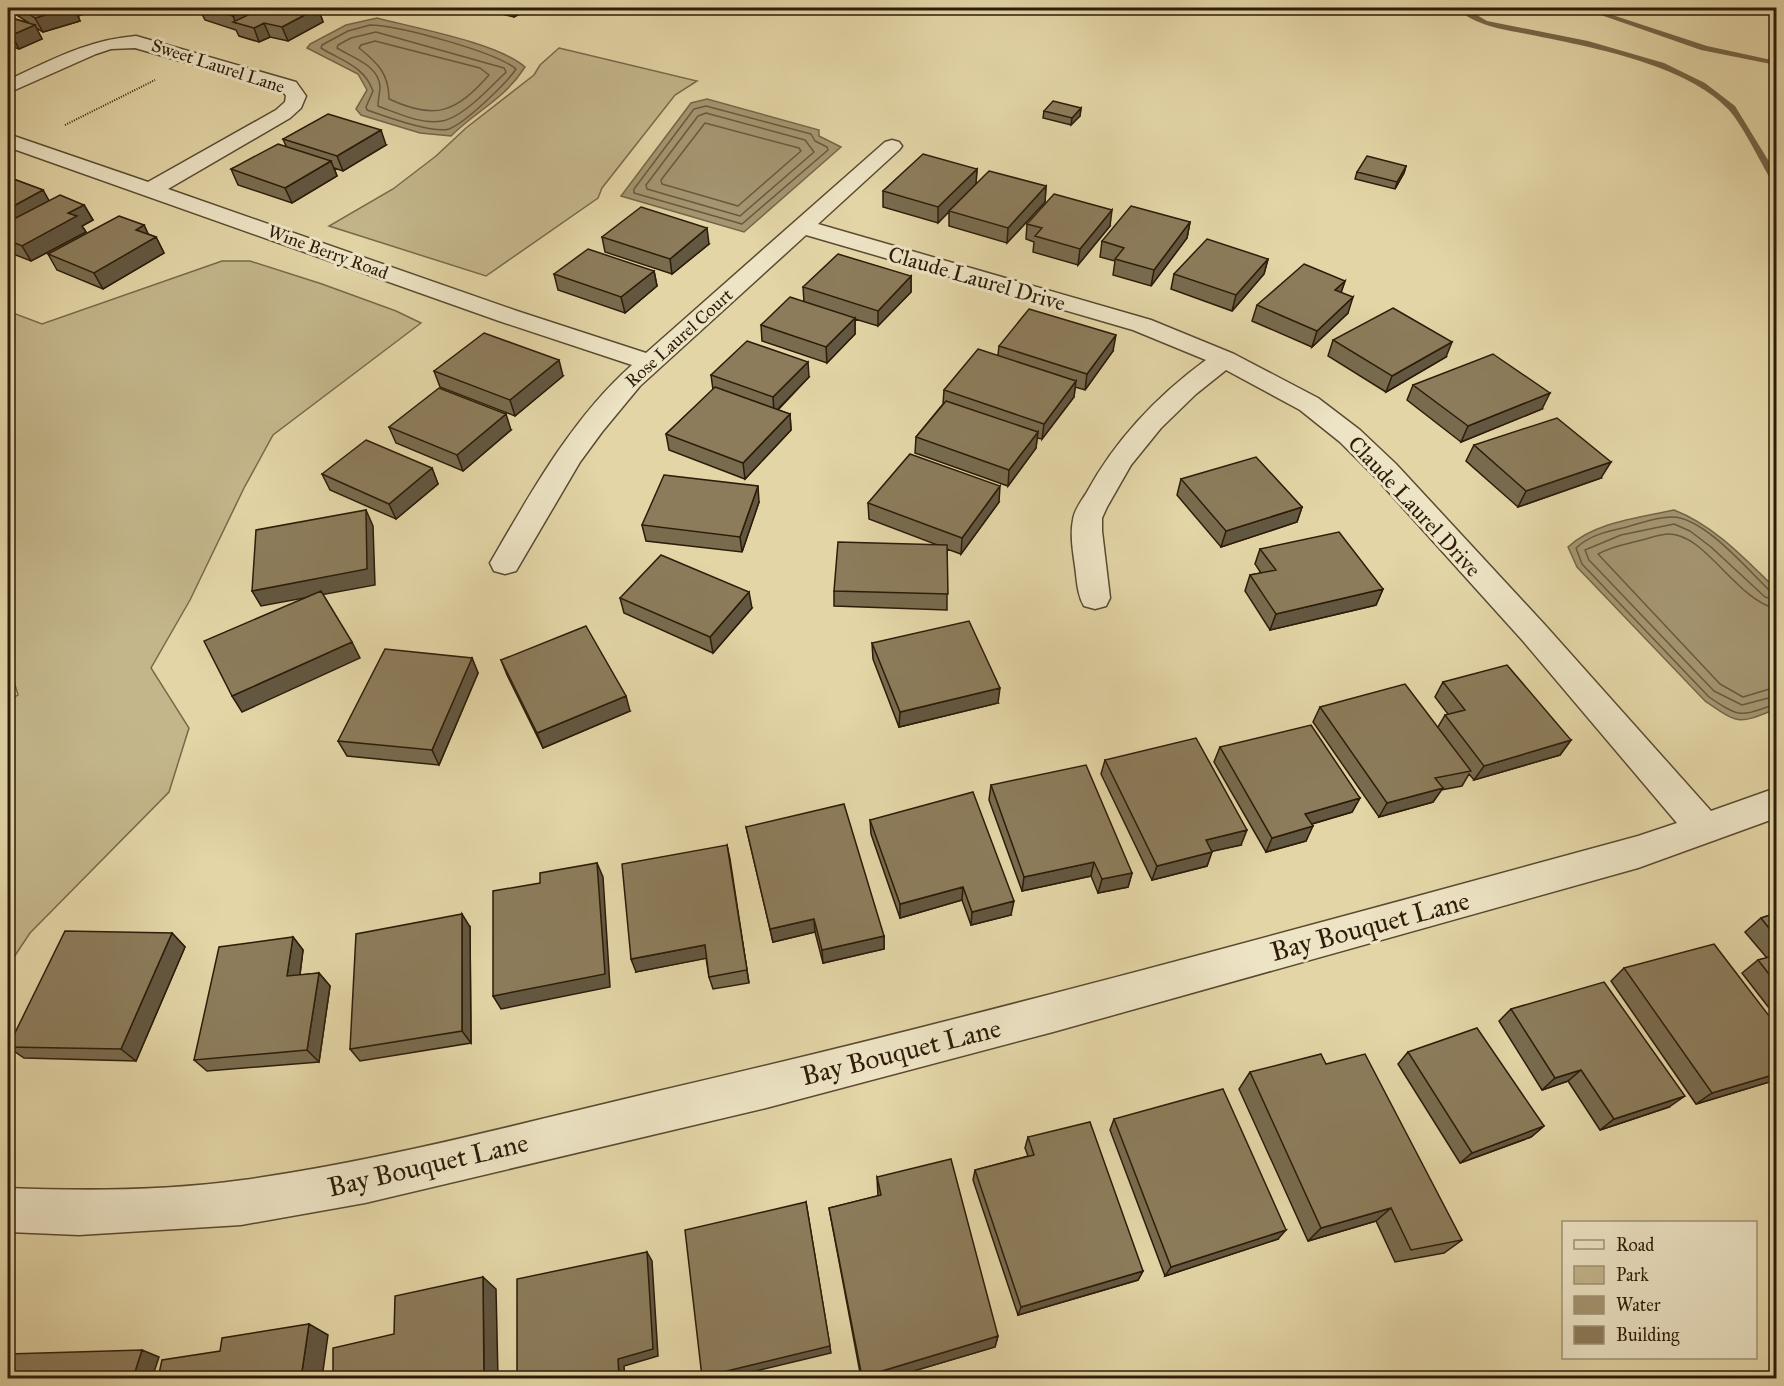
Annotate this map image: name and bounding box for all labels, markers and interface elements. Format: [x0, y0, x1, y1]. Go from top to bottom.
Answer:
street label: Sweet Laurel Lane [149, 34, 287, 98]
street label: Wine Berry Road [265, 220, 391, 284]
street label: Claude Laurel Drive [885, 240, 1069, 317]
street label: Rose Laurel Court [621, 284, 738, 392]
street label: Claude Laurel Drive [1342, 430, 1487, 582]
street label: Bay Bouquet Lane [1267, 883, 1473, 969]
street label: Bay Bouquet Lane [798, 1011, 1004, 1093]
street label: Bay Bouquet Lane [325, 1125, 531, 1205]
legend [1562, 1221, 1757, 1359]
text: Road [1616, 1234, 1654, 1256]
text: Park [1616, 1264, 1649, 1286]
text: Water [1616, 1294, 1661, 1316]
text: Building [1616, 1324, 1680, 1347]

